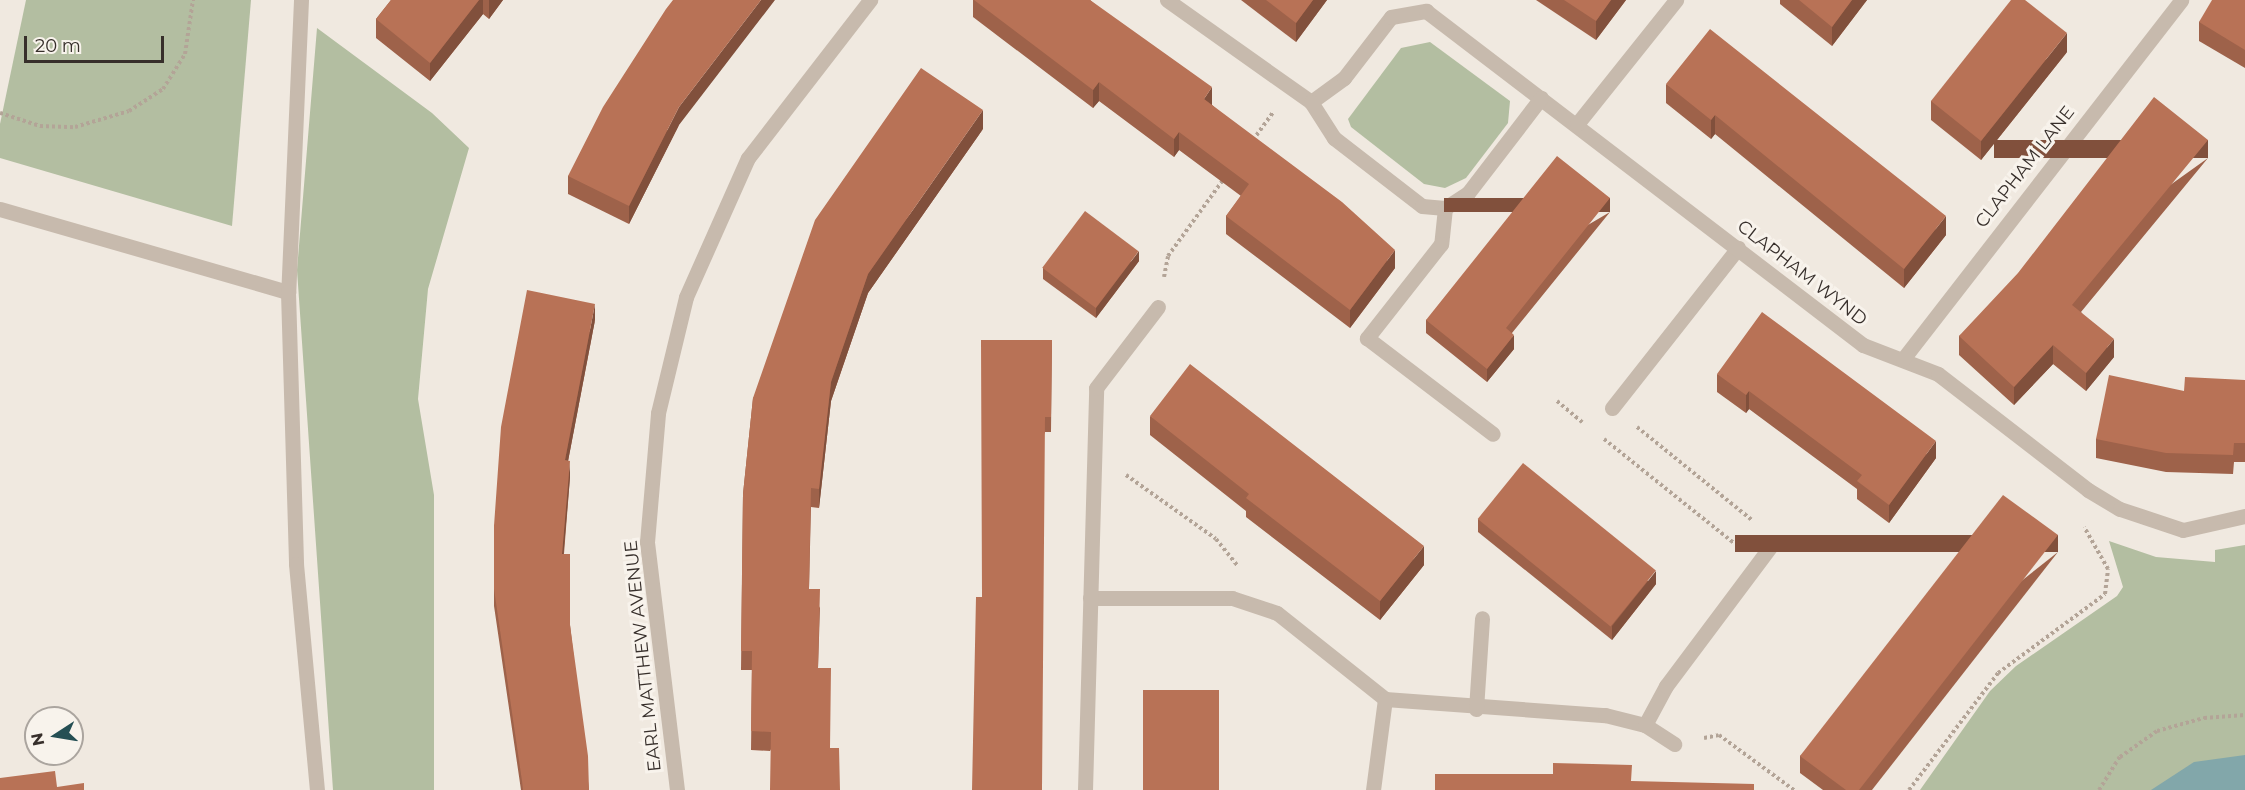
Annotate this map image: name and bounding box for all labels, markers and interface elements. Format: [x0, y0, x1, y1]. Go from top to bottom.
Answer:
scale bar [27, 24, 166, 62]
text: 20 m [35, 35, 81, 57]
street label: CLAPHAM LANE [1971, 102, 2079, 232]
street label: CLAPHAM WYND [1733, 216, 1871, 330]
street label: EARL MATTHEW AVENUE [620, 539, 666, 773]
north arrow [24, 706, 84, 766]
text: N [27, 731, 48, 748]

